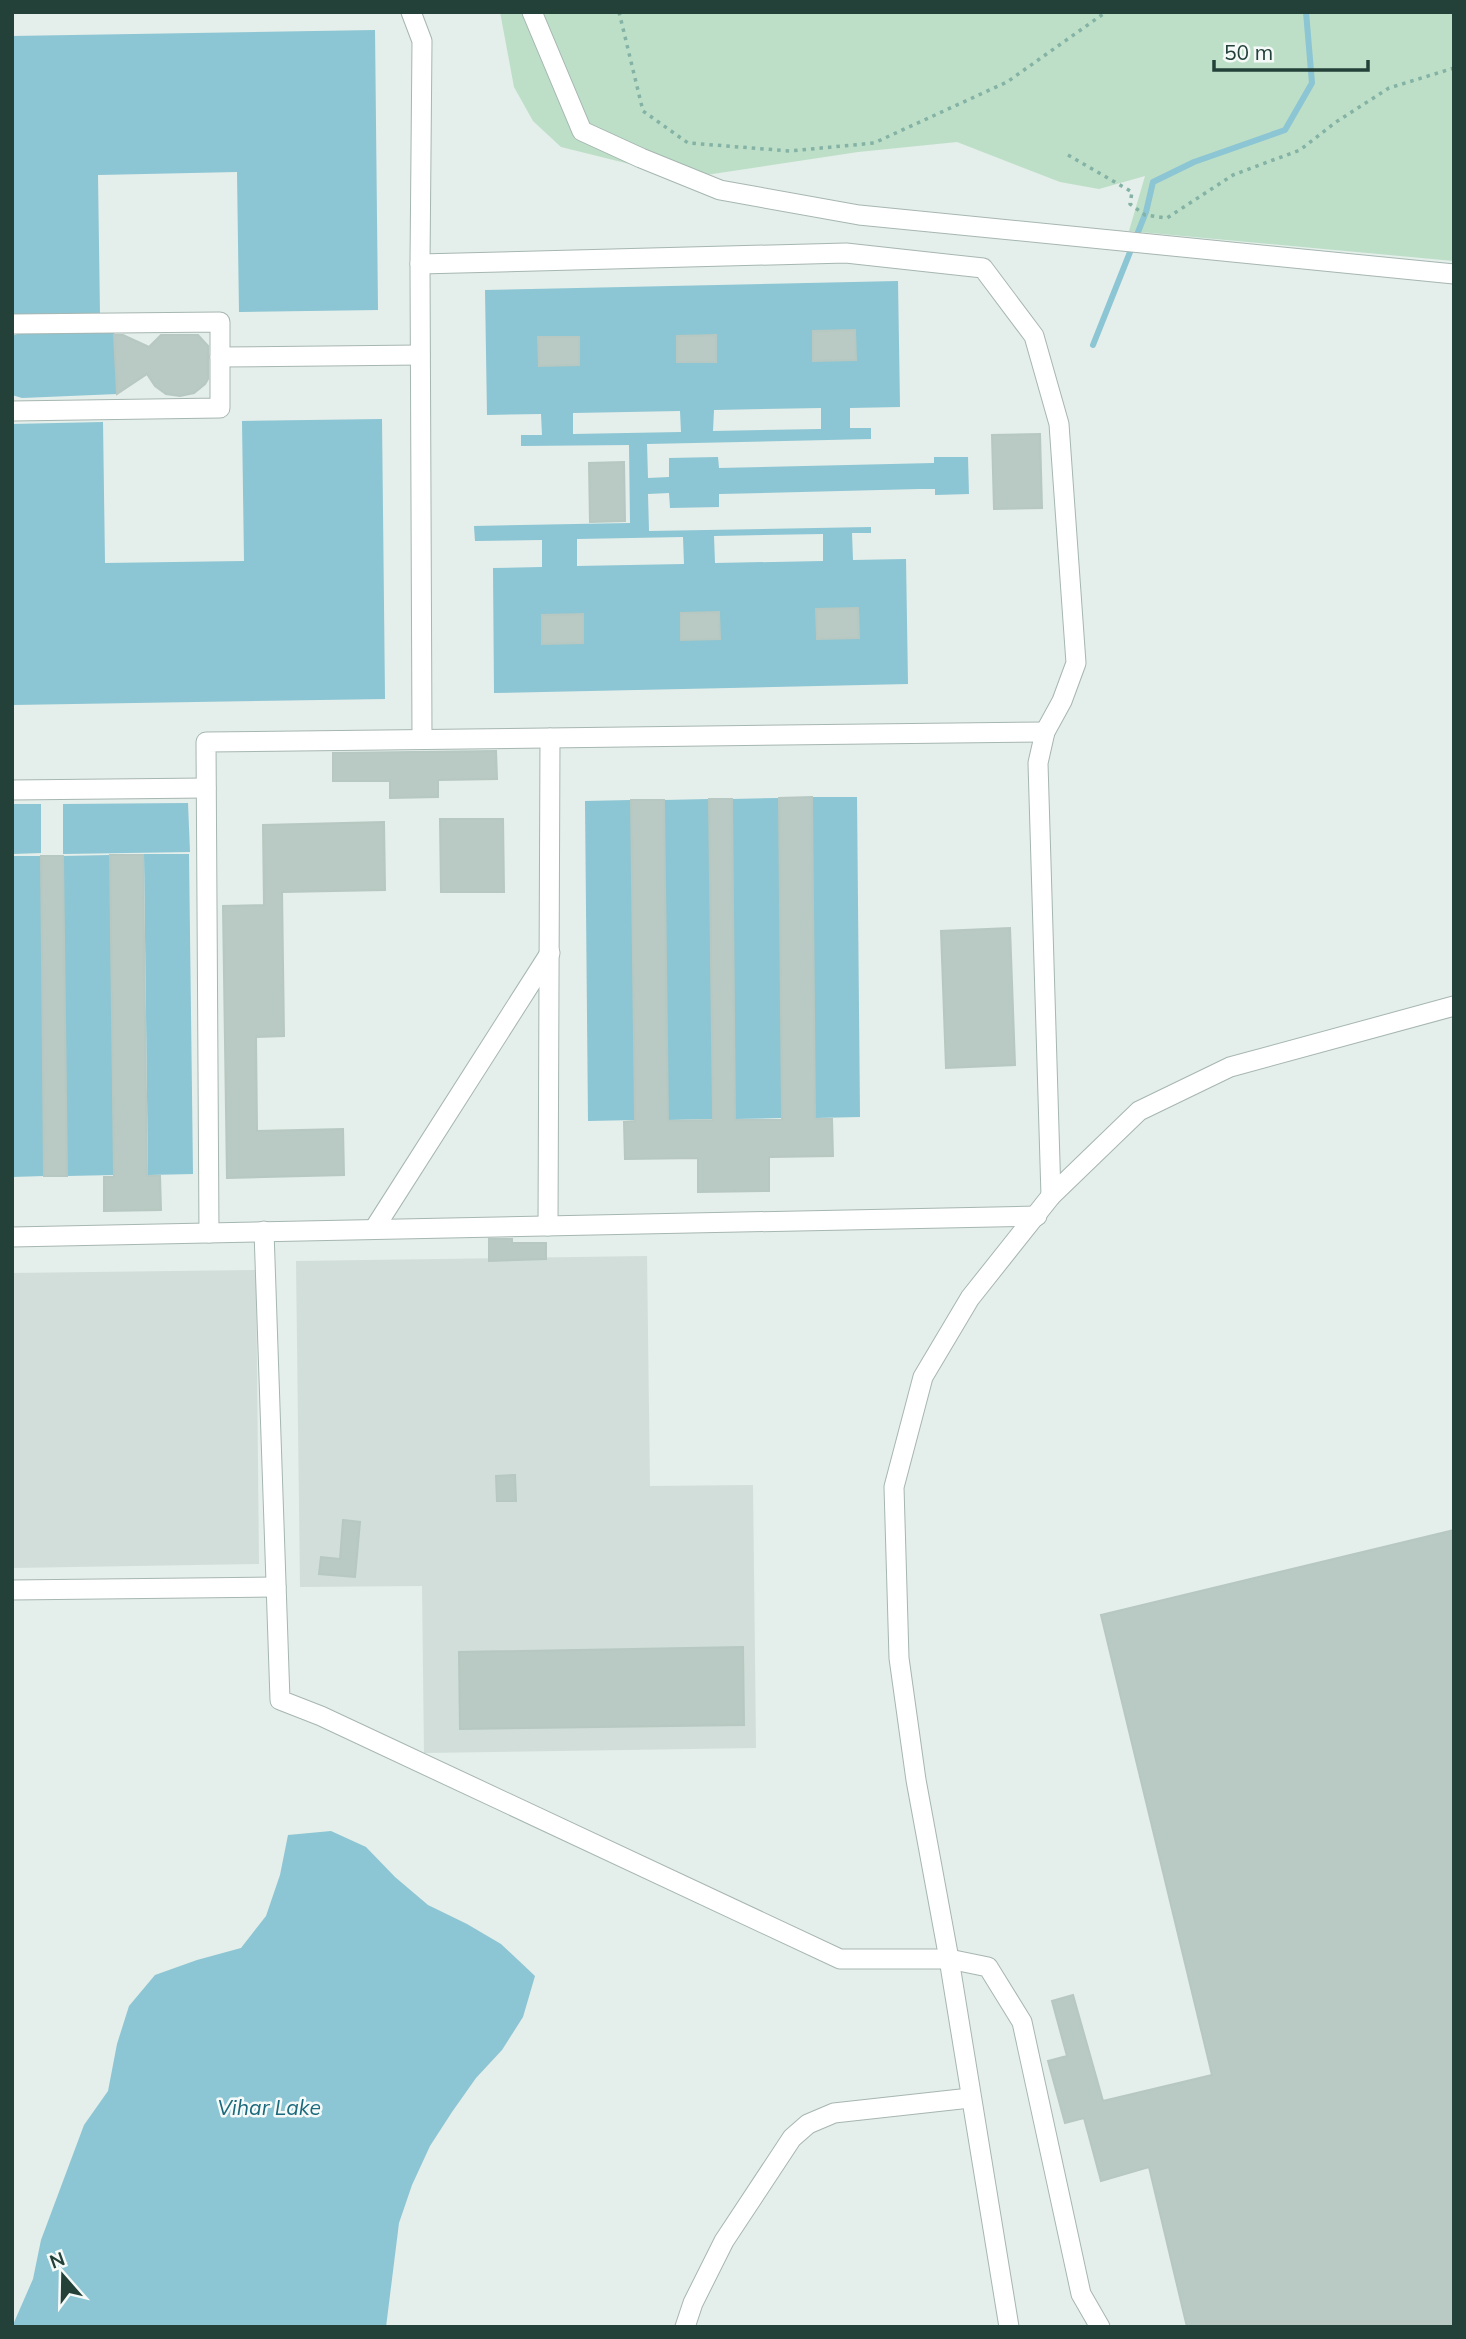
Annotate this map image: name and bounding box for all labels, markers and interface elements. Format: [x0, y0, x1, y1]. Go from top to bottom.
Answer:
scale bar [1214, 28, 1368, 72]
text: 50 m [1224, 39, 1273, 65]
water label: Vihar Lake [217, 2094, 321, 2120]
north arrow [28, 2241, 98, 2311]
text: N [46, 2246, 68, 2274]

